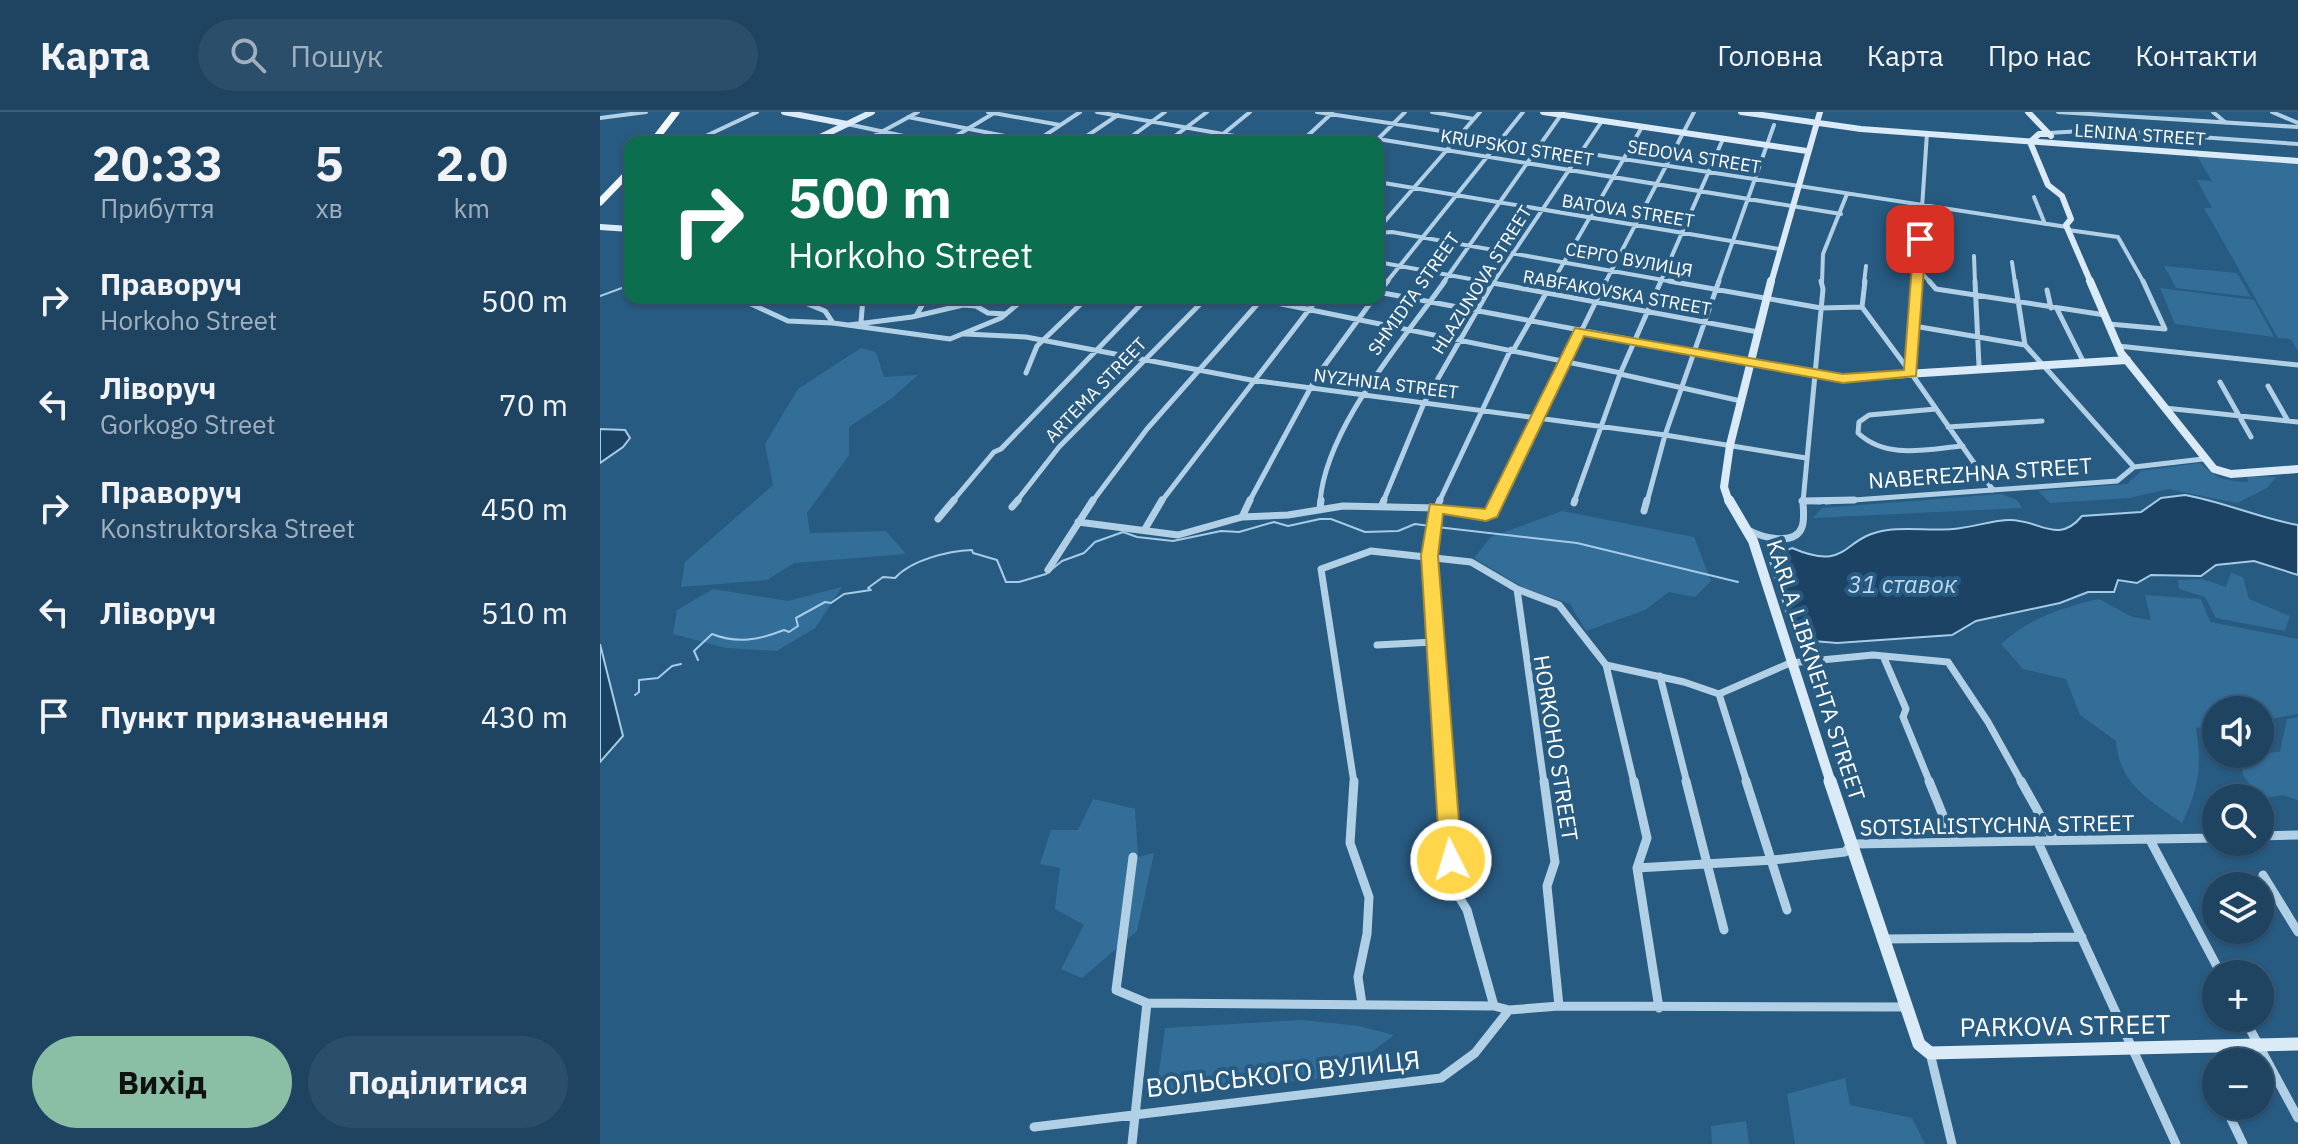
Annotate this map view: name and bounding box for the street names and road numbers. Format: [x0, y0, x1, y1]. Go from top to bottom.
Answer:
street label: LENINA STREET [2074, 118, 2206, 151]
street label: KRUPSKOI STREET [1439, 124, 1595, 171]
street label: SEDOVA STREET [1626, 135, 1762, 178]
street label: BATOVA STREET [1560, 189, 1696, 232]
street label: HLAZUNOVA STREET [1427, 201, 1537, 358]
street label: SHMIDTA STREET [1363, 228, 1465, 360]
street label: СЕРГО ВУЛИЦЯ [1564, 237, 1695, 282]
street label: RABFAKOVSKA STREET [1521, 265, 1713, 320]
street label: ARTEMA STREET [1040, 332, 1152, 447]
street label: NYZHNIA STREET [1312, 363, 1460, 404]
street label: NABEREZHNA STREET [1867, 450, 2093, 495]
street label: KARLA LIBKNEHTA STREET [1761, 536, 1873, 804]
street label: HORKOHO STREET [1527, 653, 1586, 843]
street label: SOTSIALISTYCHNA STREET [1859, 808, 2135, 841]
street label: PARKOVA STREET [1959, 1006, 2171, 1044]
street label: ВОЛЬСЬКОГО ВУЛИЦЯ [1144, 1042, 1422, 1104]

